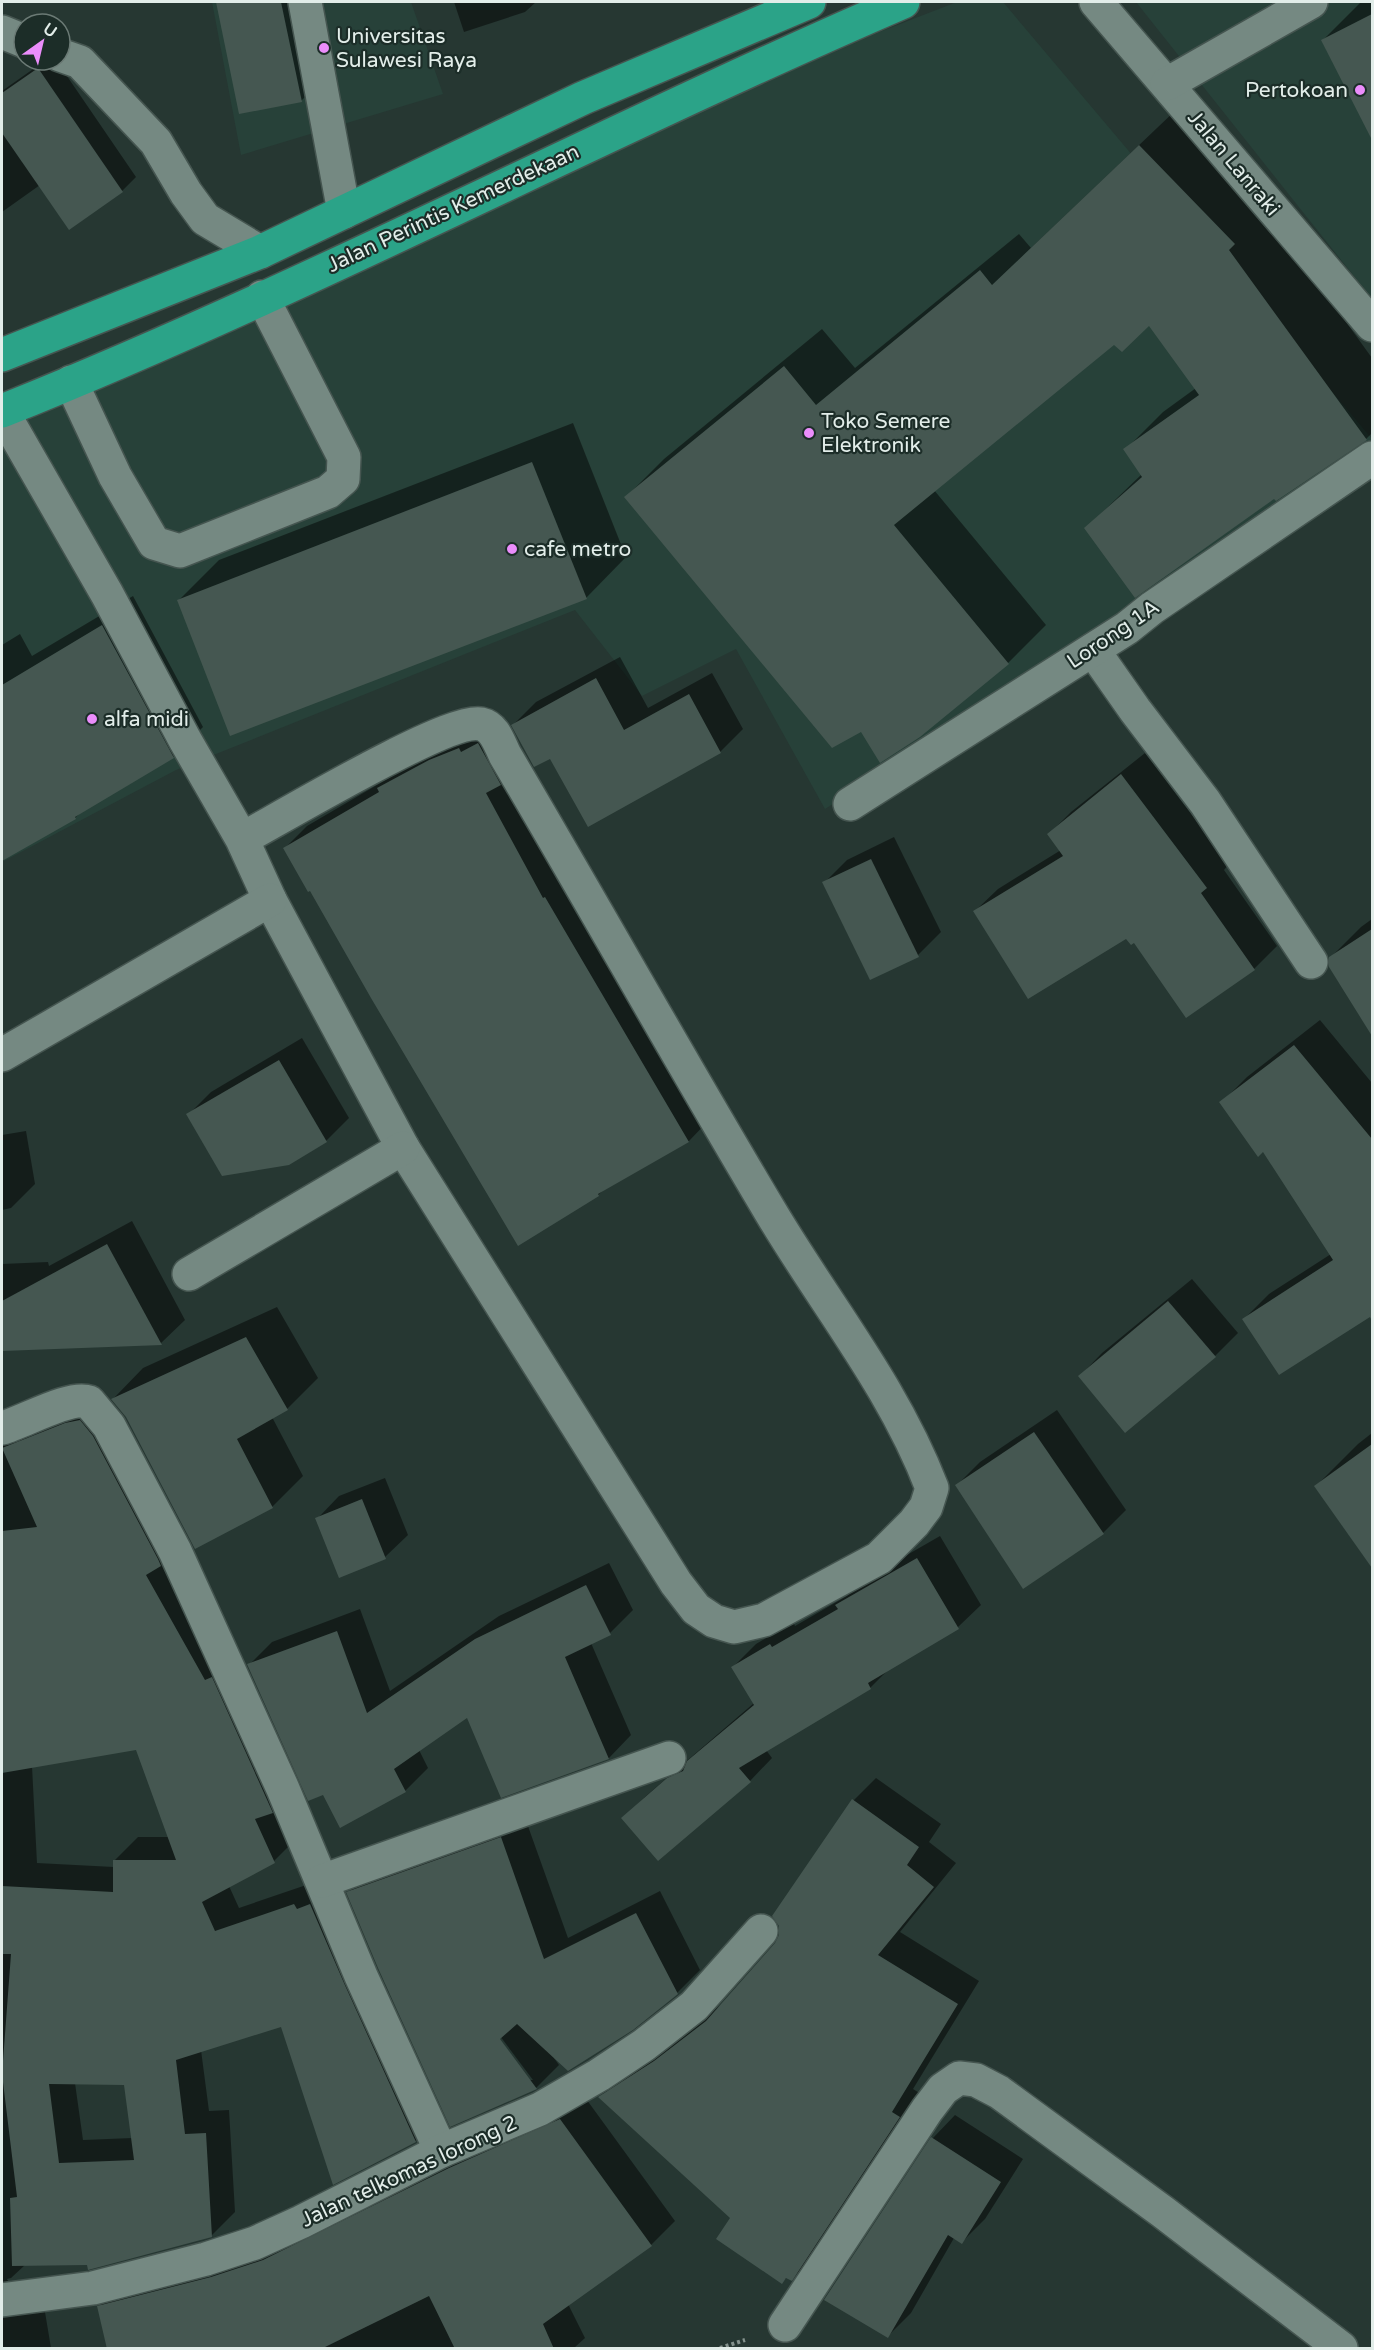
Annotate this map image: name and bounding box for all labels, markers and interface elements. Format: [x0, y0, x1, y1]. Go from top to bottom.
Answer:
north arrow [12, 12, 72, 72]
text: U [39, 19, 60, 42]
place label: Universitas Sulawesi Raya [336, 24, 477, 73]
marker: Universitas Sulawesi Raya [317, 41, 331, 55]
place label: Pertokoan [1245, 78, 1348, 103]
marker: Pertokoan [1353, 83, 1367, 97]
street label: Jalan Lanraki [1182, 105, 1285, 221]
street label: Jalan Perintis Kemerdekaan [323, 139, 583, 278]
place label: Toko Semere Elektronik [821, 409, 950, 458]
marker: Toko Semere Elektronik [802, 426, 816, 440]
place label: cafe metro [524, 537, 631, 562]
marker: cafe metro [505, 542, 519, 556]
street label: Lorong 1A [1062, 594, 1164, 674]
place label: alfa midi [104, 707, 189, 732]
marker: alfa midi [85, 712, 99, 726]
street label: Jalan telkomas lorong 2 [297, 2110, 521, 2233]

